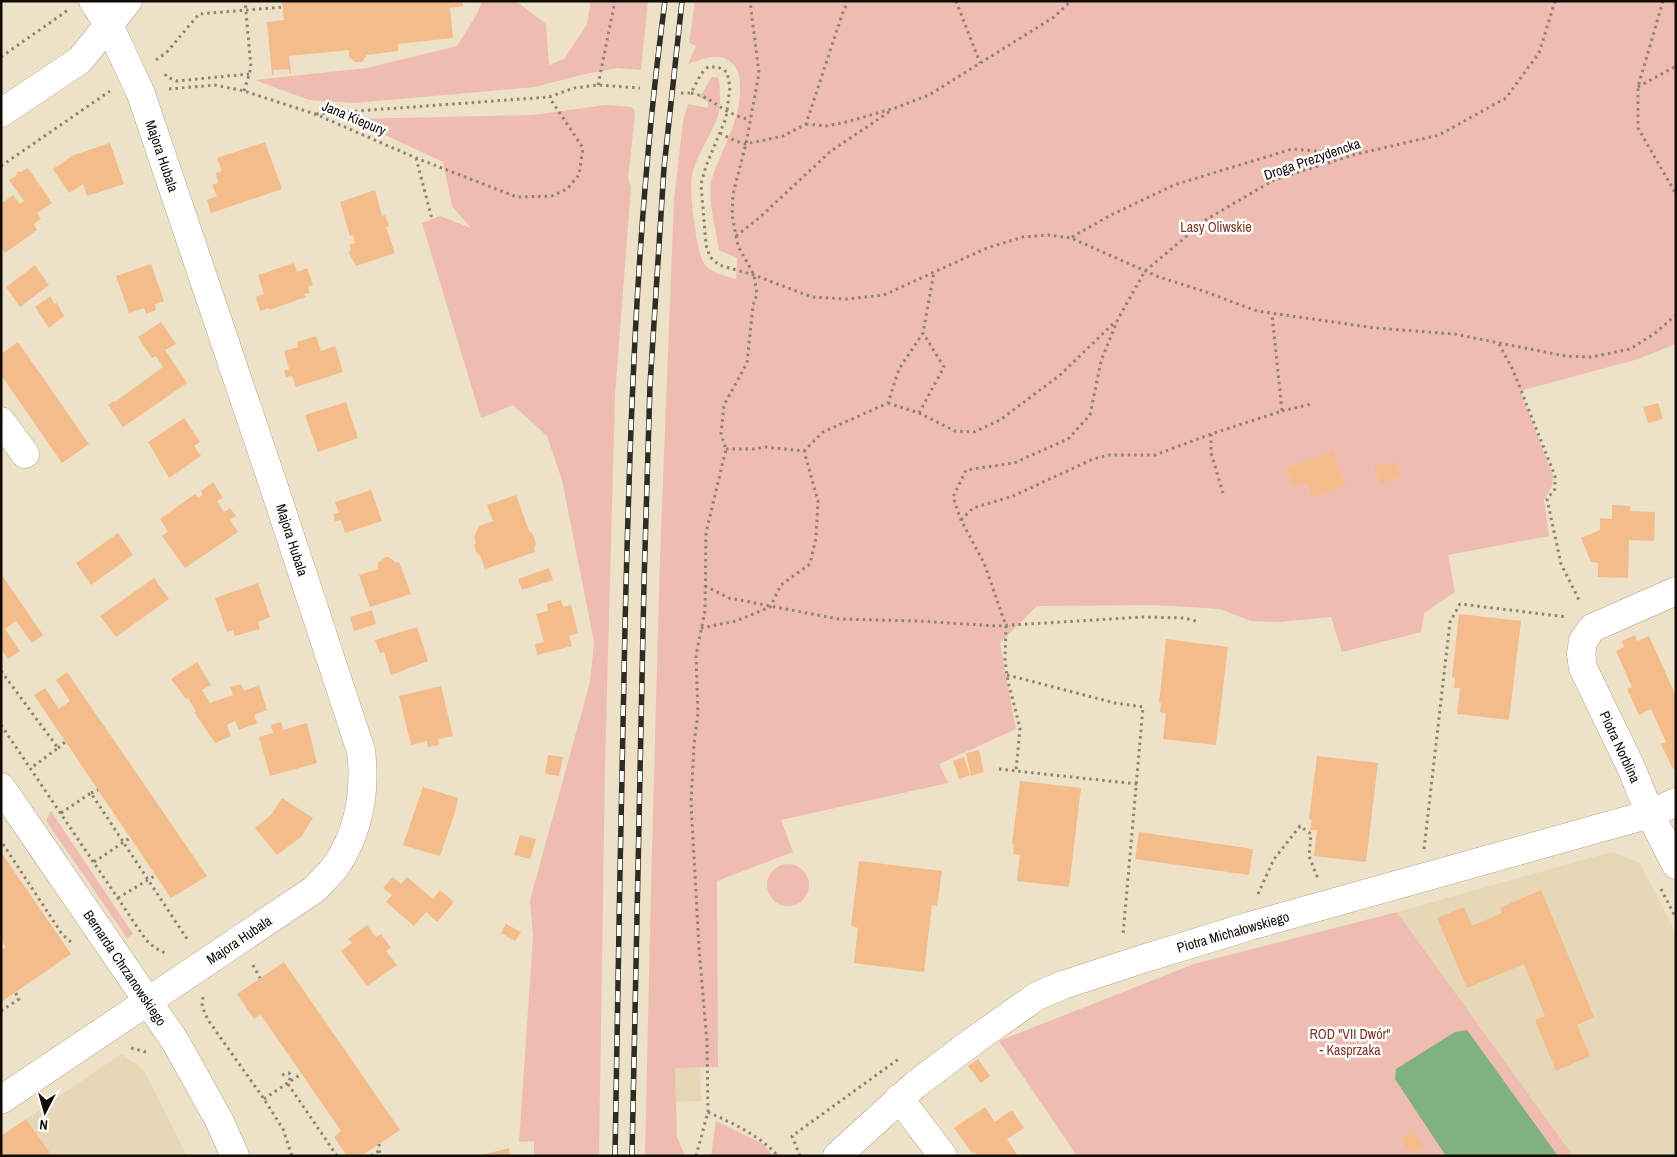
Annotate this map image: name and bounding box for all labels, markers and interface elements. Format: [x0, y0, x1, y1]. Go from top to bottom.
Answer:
street label: Jana Kiepury [319, 96, 389, 140]
street label: Majora Hubala [141, 118, 183, 195]
street label: Droga Prezydencka [1261, 134, 1363, 184]
park label: Lasy Oliwskie [1180, 218, 1252, 236]
street label: Majora Hubala [272, 502, 312, 579]
street label: Piotra Norblina [1596, 708, 1645, 786]
street label: Bernarda Chrzanowskiego [80, 907, 170, 1029]
street label: Piotra Michałowskiego [1175, 907, 1291, 957]
street label: Majora Hubala [203, 911, 275, 968]
park label: ROD "VII Dwór" - Kasprzaka [1310, 1025, 1390, 1059]
north arrow [20, 1087, 70, 1137]
text: N [39, 1116, 49, 1134]

